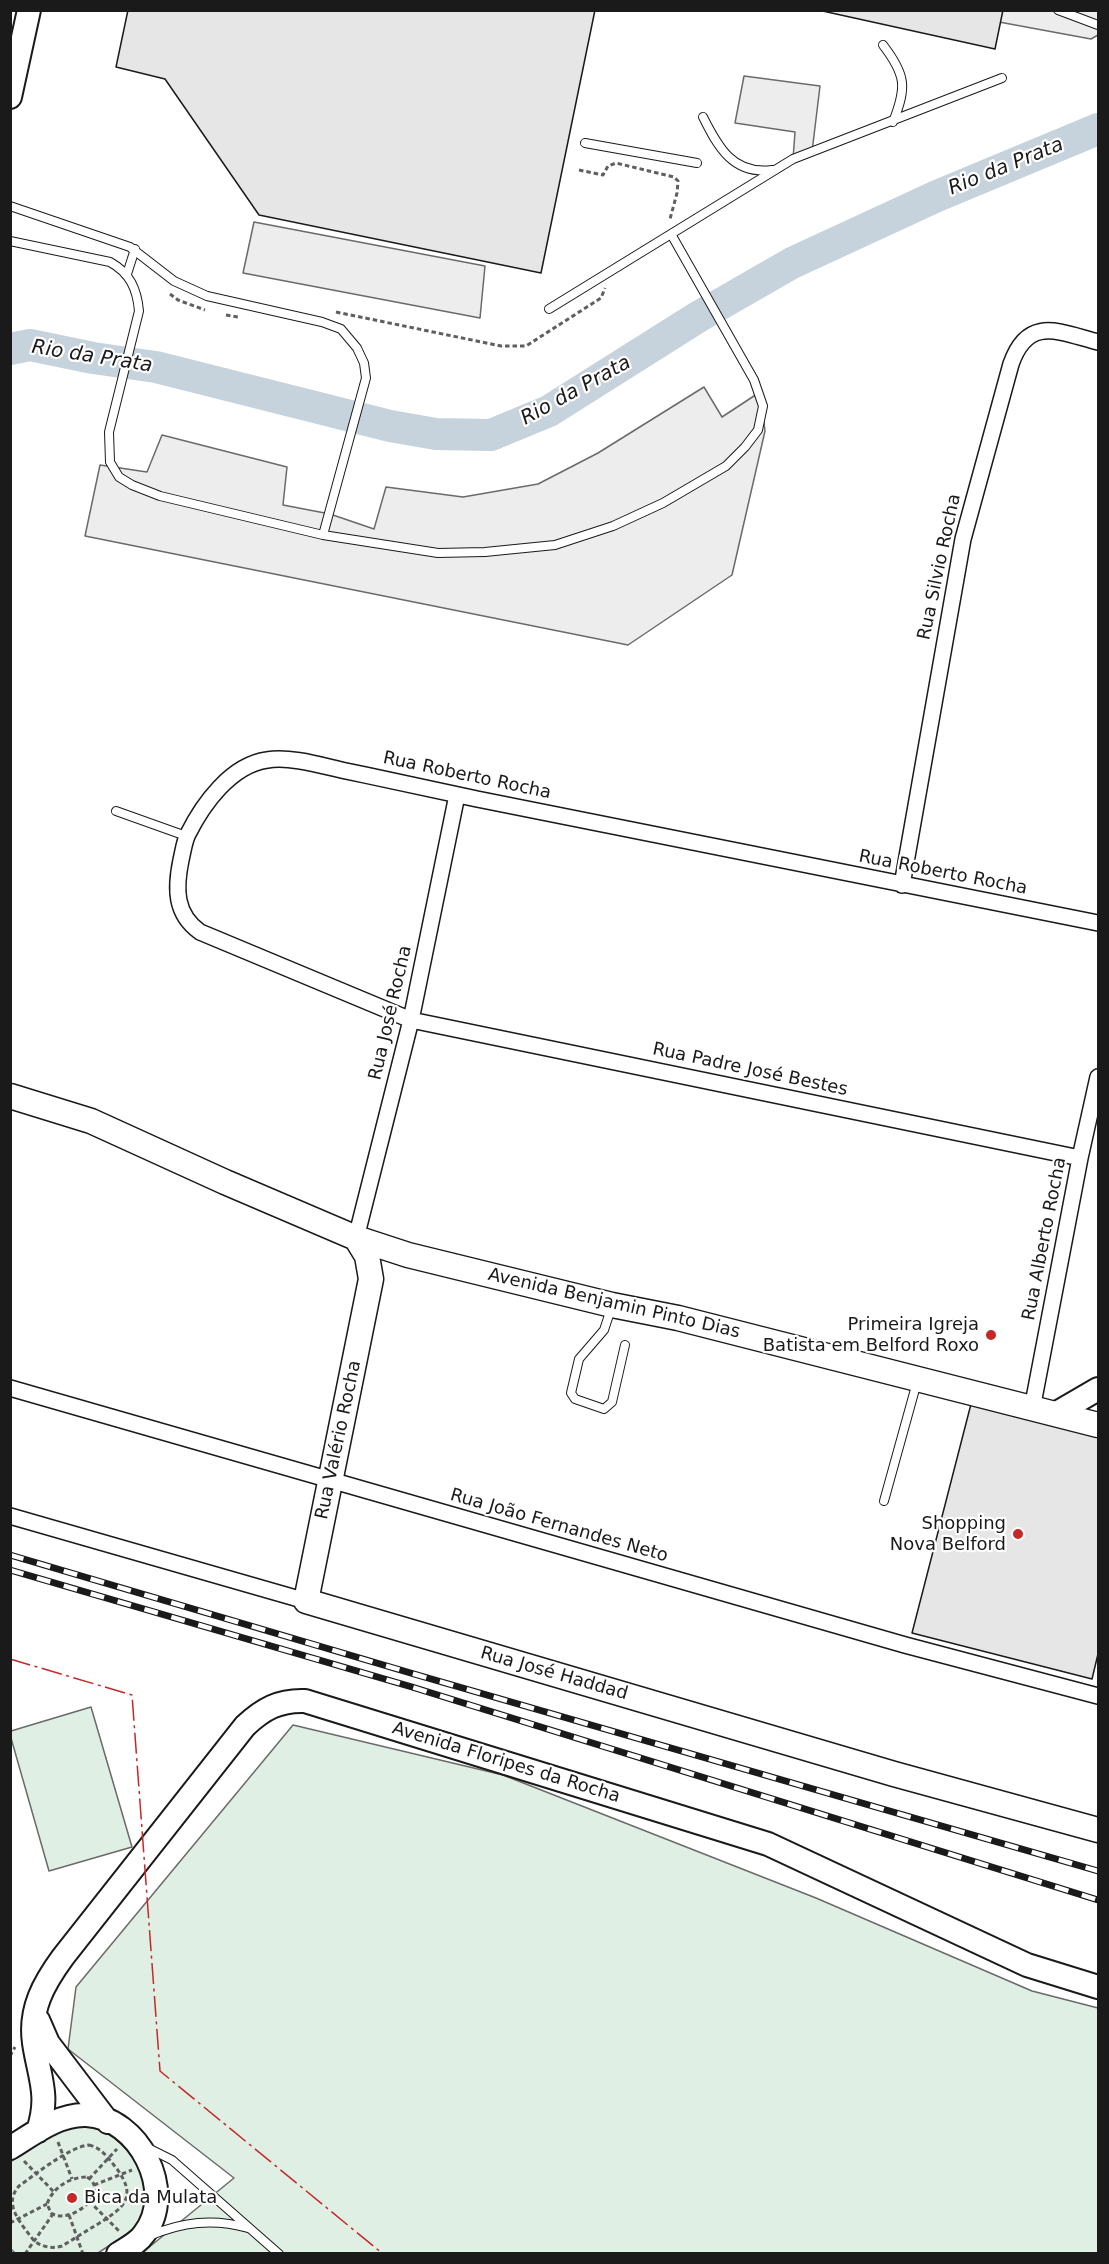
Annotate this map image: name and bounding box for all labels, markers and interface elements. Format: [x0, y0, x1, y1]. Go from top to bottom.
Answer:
water label: Rio da Prata [945, 133, 1067, 201]
water label: Rio da Prata [30, 336, 154, 378]
water label: Rio da Prata [517, 351, 635, 431]
street label: Rua Silvio Rocha [914, 492, 966, 642]
street label: Rua Roberto Rocha [381, 748, 553, 804]
street label: Rua Roberto Rocha [857, 846, 1029, 900]
street label: Rua José Rocha [365, 944, 417, 1082]
street label: Rua Padre José Bestes [650, 1039, 850, 1101]
street label: Rua Alberto Rocha [1019, 1156, 1071, 1322]
street label: Avenida Benjamin Pinto Dias [486, 1264, 742, 1344]
place label: Primeira Igreja Batista em Belford Roxo [763, 1314, 979, 1356]
marker: Primeira Igreja Batista em Belford Roxo [984, 1328, 998, 1342]
street label: Rua Valério Rocha [312, 1358, 366, 1522]
street label: Rua João Fernandes Neto [448, 1485, 670, 1567]
place label: Shopping Nova Belford [890, 1513, 1006, 1556]
marker: Shopping Nova Belford [1011, 1527, 1025, 1541]
street label: Rua José Haddad [478, 1643, 630, 1705]
street label: Avenida Floripes da Rocha [389, 1718, 623, 1808]
place label: Bica da Mulata [84, 2187, 217, 2209]
marker: Bica da Mulata [65, 2191, 79, 2205]

